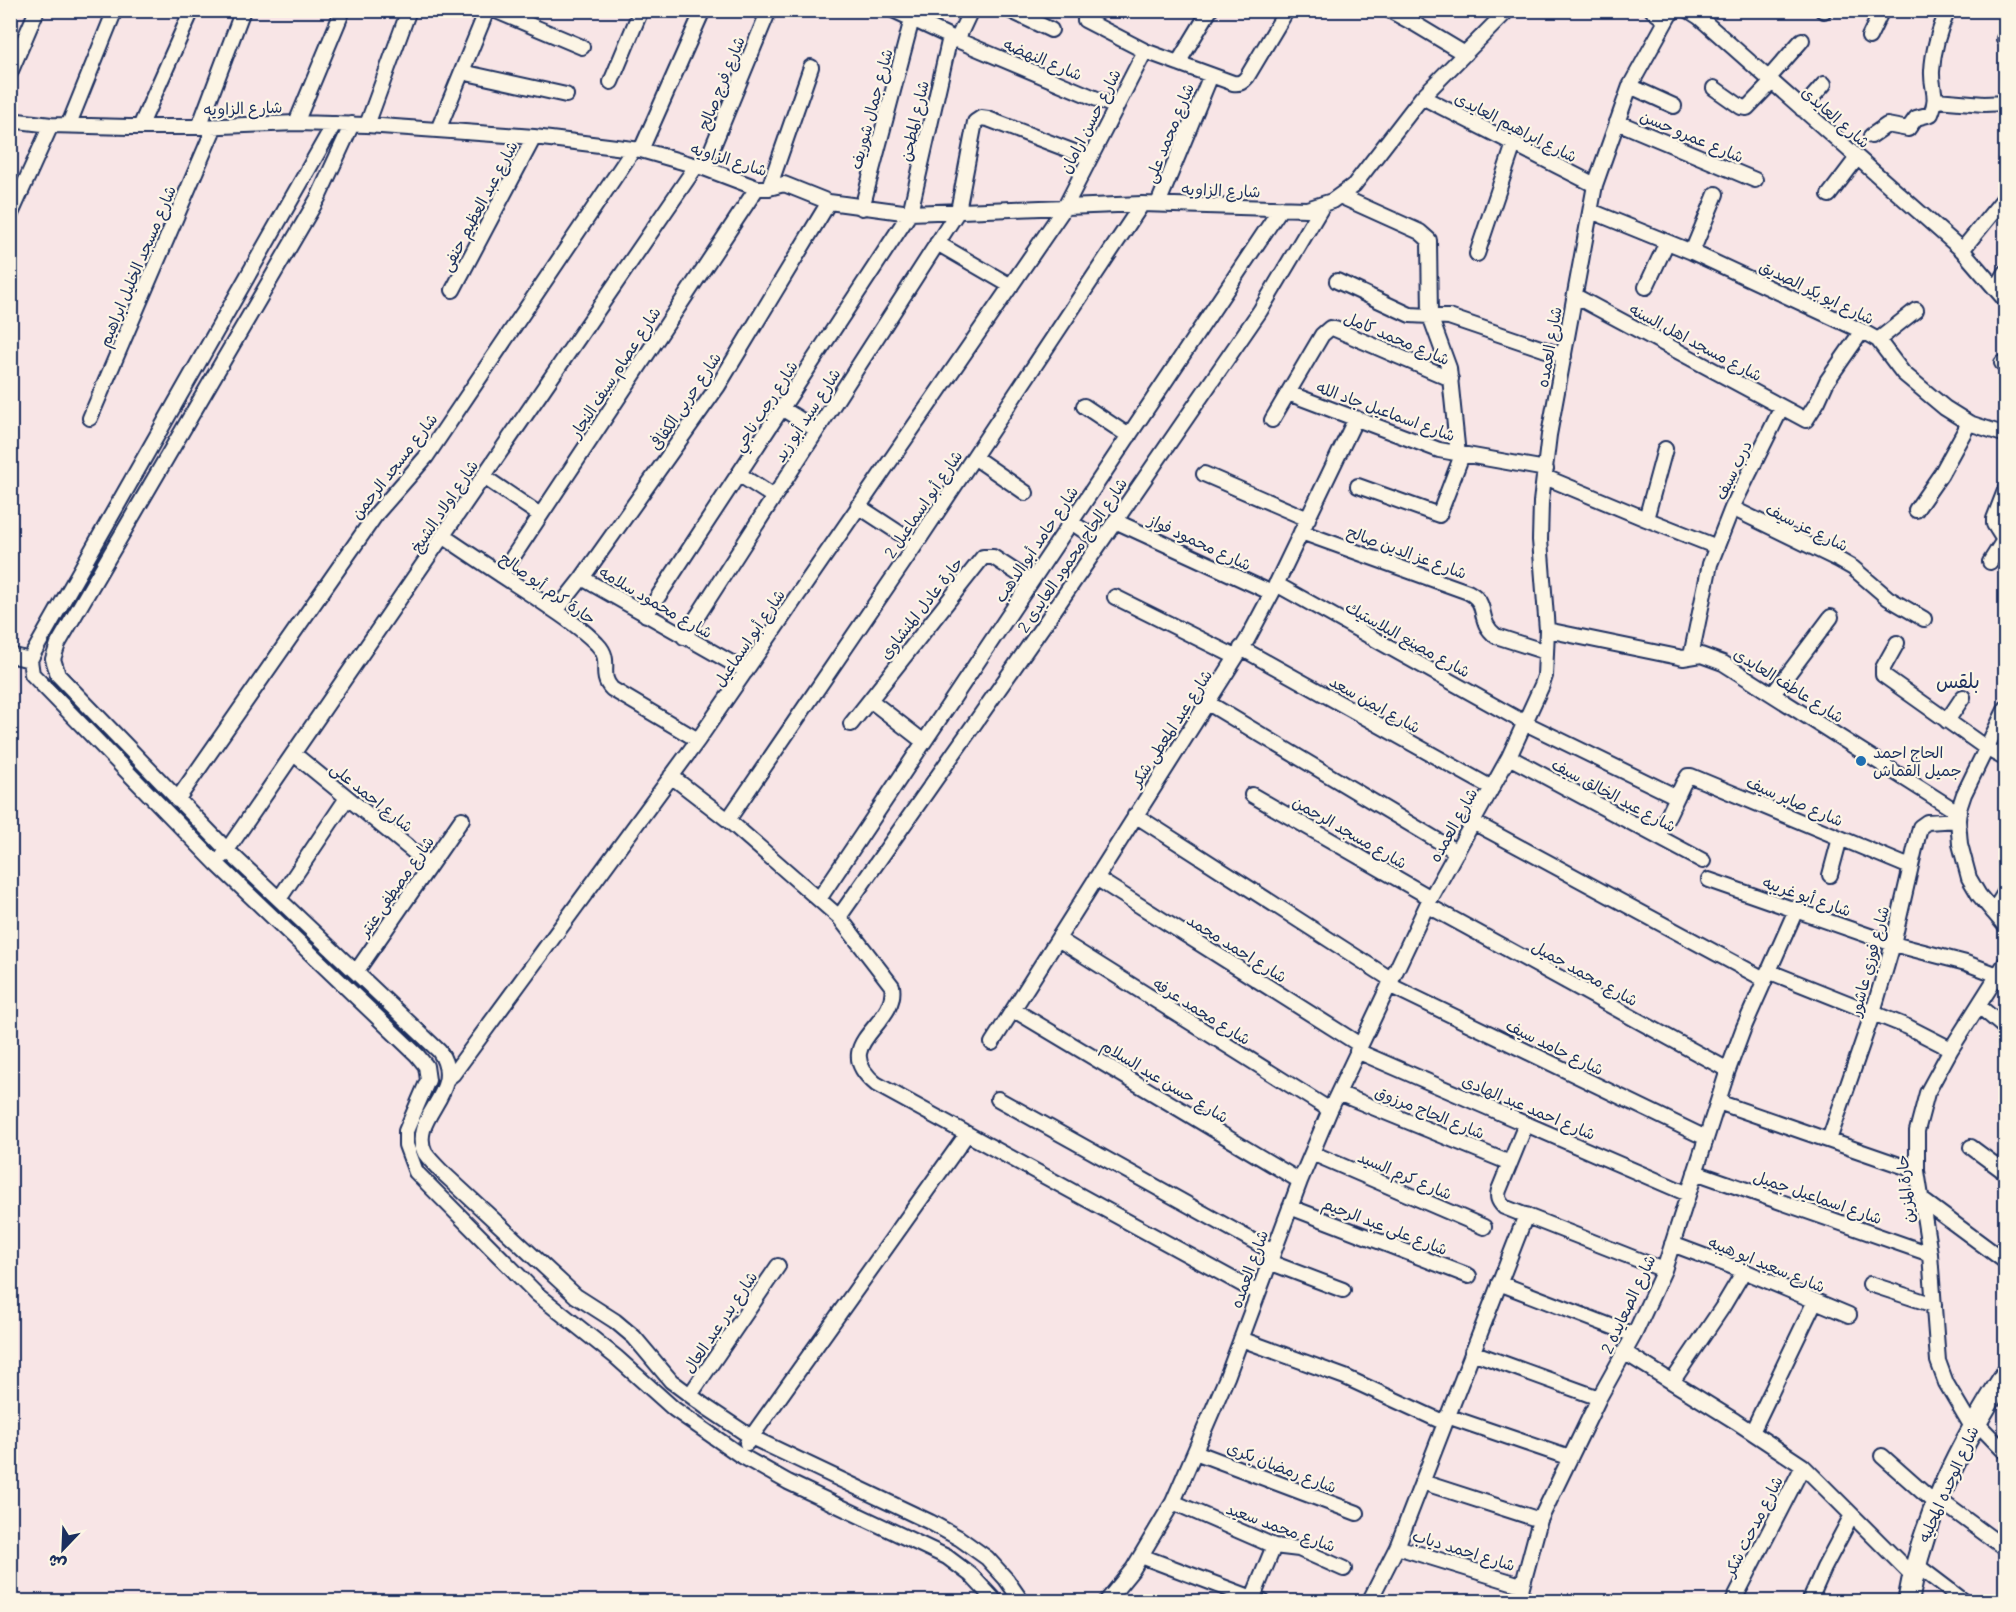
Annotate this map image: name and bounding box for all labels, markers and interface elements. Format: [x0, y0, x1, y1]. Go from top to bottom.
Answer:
street label: شارع فرج صالح [693, 33, 751, 134]
street label: شارع النهضه [1000, 33, 1085, 86]
street label: شارع جمال شوريف [845, 47, 899, 172]
street label: شارع حسن ارامان [1055, 65, 1127, 178]
street label: شارع المطحن [895, 79, 935, 164]
street label: شارع محمد على [1140, 80, 1200, 186]
street label: شارع العايدى [1796, 82, 1874, 154]
street label: شارع ابراهيم العايدى [1450, 88, 1581, 169]
street label: شارع الزاويه [203, 97, 283, 121]
street label: شارع عمرو حسن [1636, 105, 1747, 169]
street label: شارع عبد العظيم حنفى [436, 137, 524, 276]
street label: شارع الزاويه [688, 138, 770, 182]
street label: شارع الزاويه [1181, 179, 1261, 203]
street label: شارع مسجد الخليل ابراهيم [94, 182, 183, 351]
street label: شارع ابو بكر الصديق [1755, 256, 1878, 330]
street label: شارع مسجد اهل السنه [1625, 299, 1766, 387]
street label: شارع عصام سيف النجار [564, 303, 667, 444]
street label: شارع العمده [1532, 305, 1568, 389]
street label: شارع محمد كامل [1340, 307, 1453, 371]
street label: شارع حربى الكفافى [645, 348, 727, 455]
street label: شارع رجب ناجي [728, 357, 806, 458]
street label: شارع سيد أبو زيد [769, 364, 846, 467]
street label: شارع اسماعيل جاد الله [1313, 377, 1458, 447]
street label: شارع مسجد الرحمن [346, 409, 443, 524]
street label: درب سيف [1710, 437, 1756, 503]
street label: شارع أبو اسماعيل 2 [879, 446, 968, 563]
street label: شارع اولاد الشيخ [406, 456, 484, 557]
street label: شارع الحاج محمود العايدى 2 [1013, 474, 1133, 637]
street label: شارع حامد أبو الدهب [990, 482, 1084, 607]
street label: شارع عز سيف [1762, 498, 1852, 557]
street label: شارع محمود فواز [1143, 509, 1255, 576]
street label: شارع عز الدين صالح [1344, 521, 1470, 585]
street label: حارة كرم أبو صالح [494, 547, 600, 631]
street label: حارة عادل المنشاوى [875, 553, 968, 664]
street label: شارع محمود سلامه [595, 561, 716, 644]
street label: شارع أبو اسماعيل [709, 585, 791, 692]
street label: شارع مصنع البلاستيك [1341, 596, 1474, 683]
street label: شارع عاطف العايدى [1729, 643, 1848, 729]
street label: شارع عبد المعطى شكر [1125, 666, 1218, 793]
district label: بلقس [1936, 668, 1980, 693]
street label: شارع ايمن سعد [1325, 671, 1424, 739]
place label: الحاج احمد جميل القماش [1873, 742, 1962, 780]
street label: شارع عبد الخالق سيف [1547, 754, 1680, 838]
marker: الحاج احمد جميل القماش [1854, 754, 1868, 768]
street label: شارع احمد على [325, 758, 417, 838]
street label: شارع صابر سيف [1743, 772, 1847, 832]
street label: شارع العمده [1424, 784, 1483, 867]
street label: شارع مسجد الرحمن [1288, 791, 1411, 875]
street label: شارع مصطفى عنتر [353, 832, 440, 943]
street label: شارع أبو غريبه [1759, 872, 1854, 922]
street label: شارع فوزي عاشور [1844, 904, 1895, 1021]
street label: شارع احمد محمد [1182, 909, 1291, 988]
street label: شارع محمد جميل [1528, 936, 1642, 1012]
street label: شارع محمد عرفه [1148, 973, 1254, 1051]
street label: شارع حامد سيف [1502, 1015, 1607, 1081]
street label: شارع حسن عبد السلام [1096, 1035, 1232, 1130]
street label: شارع احمد عبد الهادى [1459, 1070, 1599, 1146]
street label: شارع الحاج مرزوق [1372, 1081, 1488, 1145]
street label: شارع كرم السيد [1354, 1146, 1455, 1207]
street label: حارة المزين [1891, 1154, 1919, 1224]
street label: شارع اسماعيل جميل [1750, 1166, 1885, 1230]
street label: شارع على عبد الرحيم [1318, 1193, 1451, 1262]
street label: شارع العمده [1226, 1227, 1274, 1311]
street label: شارع سعيد ابو هيبه [1705, 1232, 1828, 1298]
street label: شارع الصعايده 2 [1596, 1251, 1662, 1358]
street label: شارع بدر عبد العال [679, 1267, 763, 1378]
street label: شارع الوحده المحليه [1913, 1423, 1984, 1546]
street label: شارع رمضان بكرى [1224, 1437, 1340, 1499]
street label: شارع مدحت شكر [1718, 1472, 1789, 1582]
street label: شارع محمد سعيد [1223, 1498, 1338, 1558]
north arrow [33, 1519, 93, 1579]
street label: شارع احمد دياب [1410, 1525, 1518, 1577]
text: ش [45, 1550, 69, 1575]

